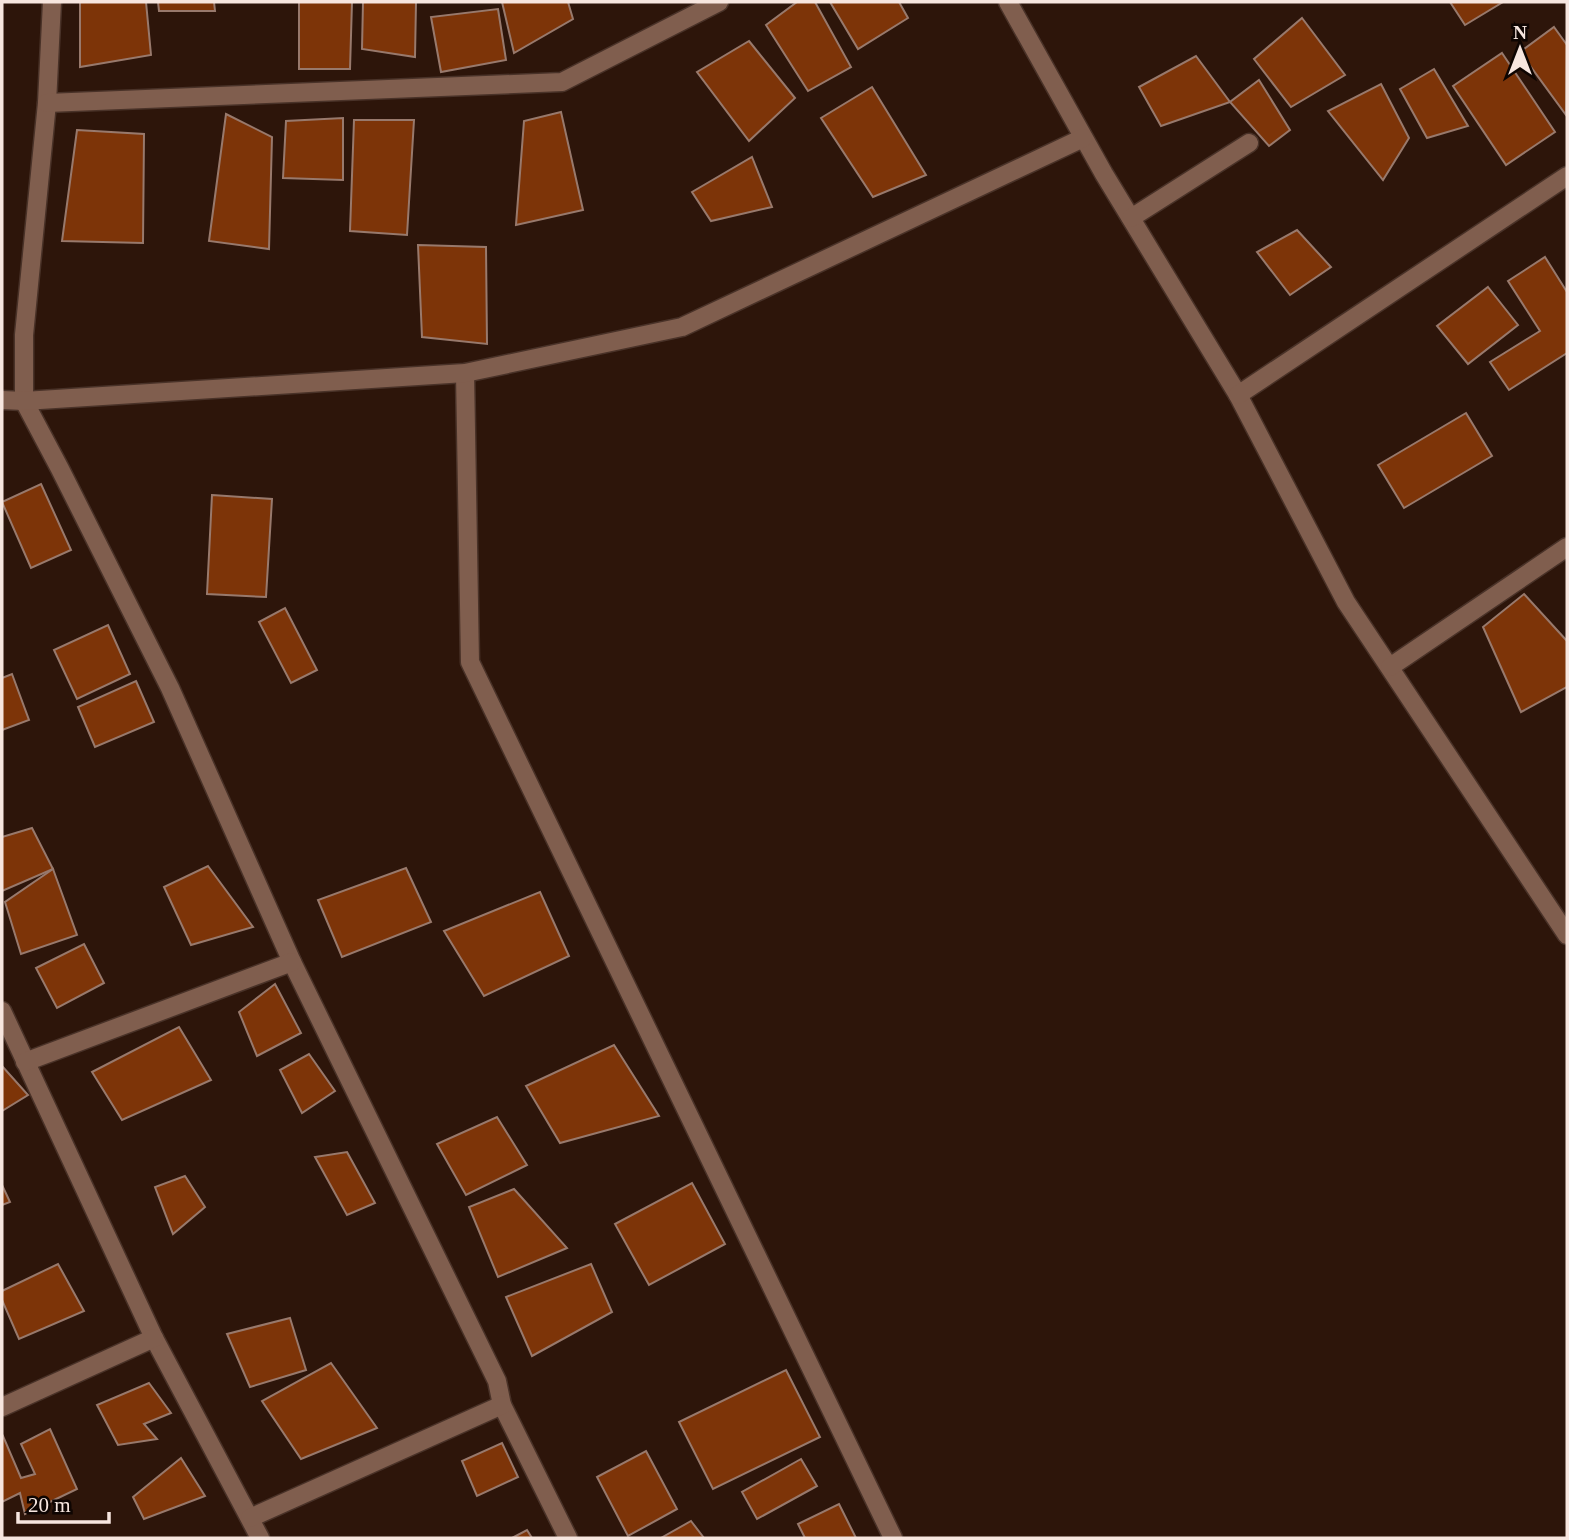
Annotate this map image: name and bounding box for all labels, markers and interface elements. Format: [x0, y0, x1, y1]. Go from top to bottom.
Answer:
north arrow [1485, 14, 1555, 84]
text: N [1513, 22, 1527, 43]
scale bar [18, 1480, 108, 1524]
text: 20 m [28, 1493, 71, 1517]

